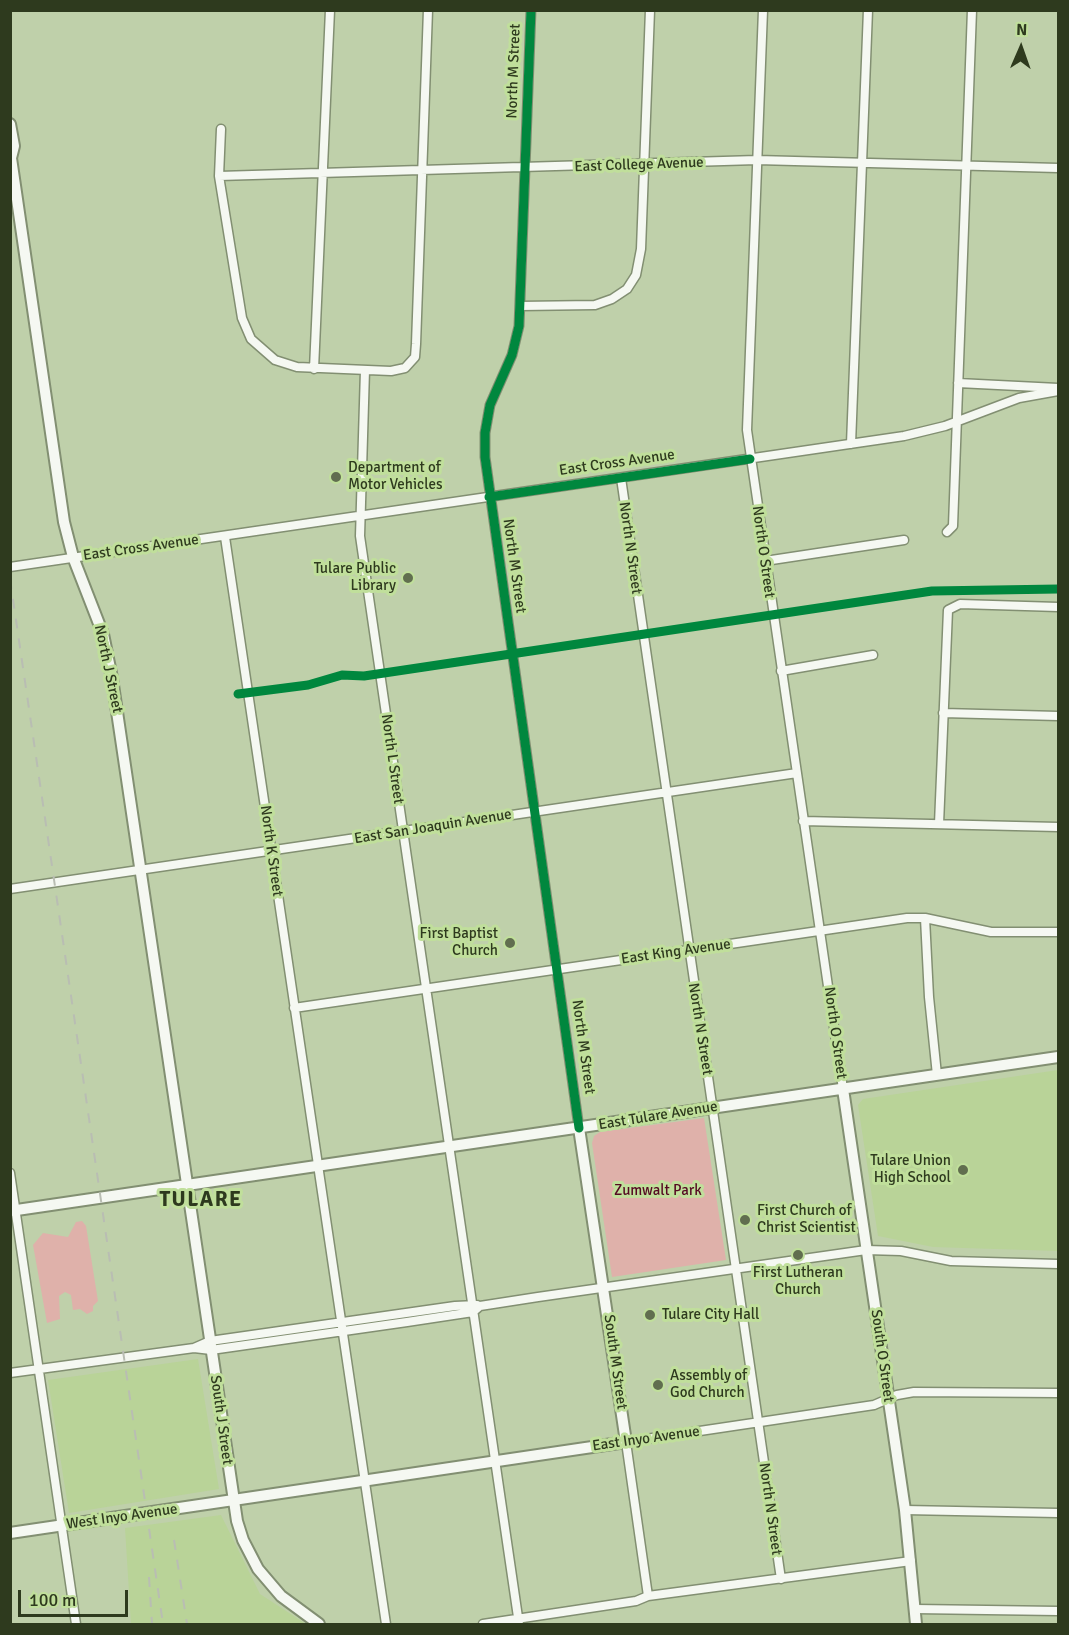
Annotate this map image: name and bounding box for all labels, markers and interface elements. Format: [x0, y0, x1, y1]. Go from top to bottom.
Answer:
north arrow [991, 18, 1051, 78]
text: N [1016, 20, 1028, 40]
street label: North M Street [503, 23, 525, 119]
street label: East College Avenue [574, 154, 704, 176]
street label: East Cross Avenue [558, 446, 676, 480]
place label: Department of Motor Vehicles [348, 459, 443, 494]
marker: Department of Motor Vehicles [329, 470, 343, 484]
street label: North N Street [615, 501, 645, 595]
street label: North O Street [748, 505, 778, 599]
street label: North M Street [498, 518, 530, 614]
street label: East Cross Avenue [82, 531, 200, 565]
place label: Tulare Public Library [314, 560, 396, 595]
marker: Tulare Public Library [401, 571, 415, 585]
street label: North J Street [90, 623, 126, 715]
street label: North L Street [377, 713, 407, 805]
street label: North K Street [256, 804, 286, 898]
street label: East San Joaquin Avenue [353, 806, 513, 848]
place label: First Baptist Church [420, 925, 498, 960]
street label: East King Avenue [620, 935, 732, 969]
marker: First Baptist Church [503, 936, 517, 950]
street label: North N Street [684, 982, 716, 1076]
street label: North O Street [820, 986, 850, 1080]
street label: North M Street [567, 999, 599, 1095]
street label: East Tulare Avenue [597, 1098, 719, 1134]
place label: Tulare Union High School [870, 1152, 951, 1187]
marker: Tulare Union High School [956, 1163, 970, 1177]
park label: Zumwalt Park [614, 1182, 702, 1200]
district label: TULARE [159, 1187, 243, 1213]
place label: First Church of Christ Scientist [757, 1202, 856, 1237]
marker: First Church of Christ Scientist [738, 1213, 752, 1227]
marker: First Lutheran Church [791, 1248, 805, 1262]
place label: First Lutheran Church [753, 1264, 843, 1299]
place label: Tulare City Hall [662, 1306, 759, 1324]
marker: Tulare City Hall [643, 1308, 657, 1322]
street label: South O Street [867, 1309, 897, 1403]
street label: South M Street [599, 1313, 631, 1411]
place label: Assembly of God Church [670, 1367, 747, 1402]
street label: South J Street [206, 1374, 236, 1466]
marker: Assembly of God Church [651, 1378, 665, 1392]
street label: East Inyo Avenue [591, 1423, 701, 1455]
street label: North N Street [755, 1462, 785, 1556]
street label: West Inyo Avenue [65, 1500, 179, 1534]
scale bar [21, 1578, 130, 1616]
text: 100 m [29, 1589, 76, 1611]

